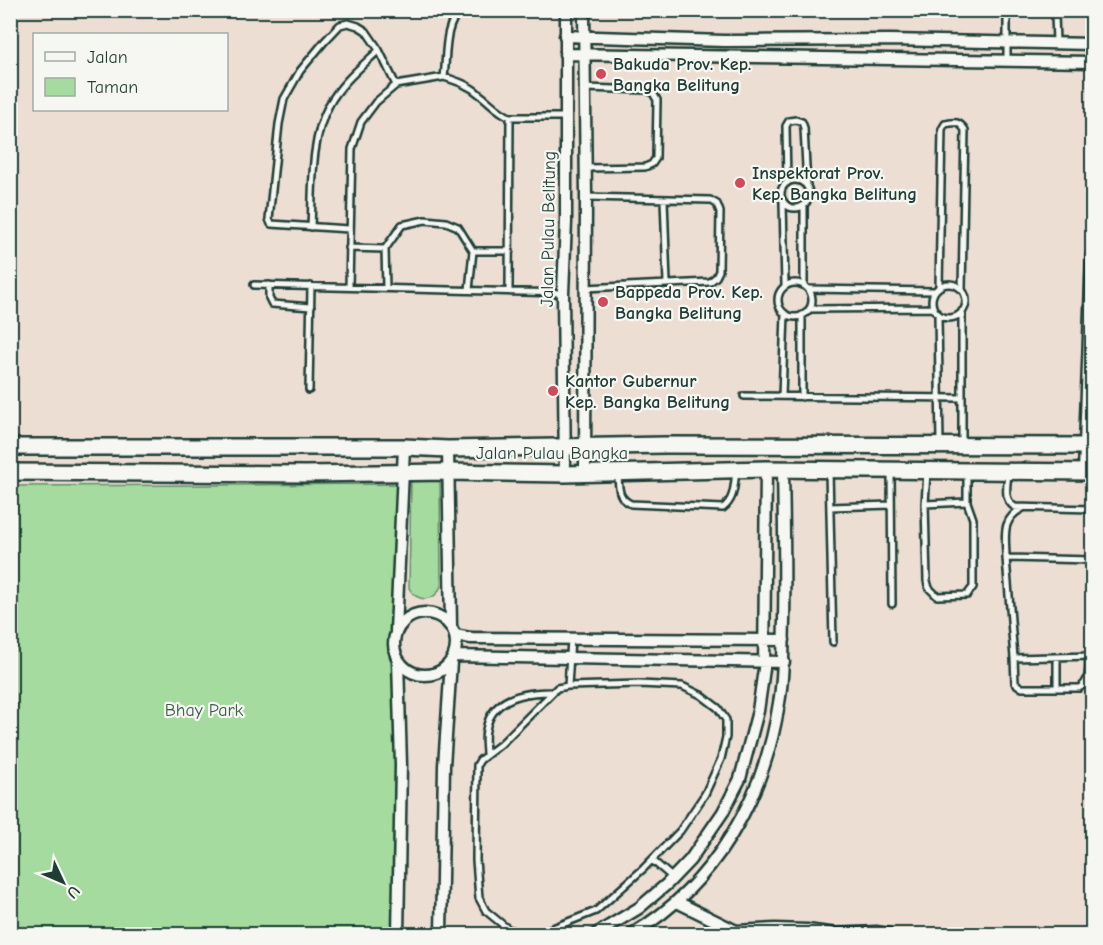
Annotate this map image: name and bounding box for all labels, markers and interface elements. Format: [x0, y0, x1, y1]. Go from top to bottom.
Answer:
legend [33, 33, 228, 111]
text: Jalan [87, 47, 128, 68]
place label: Bakuda Prov. Kep. Bangka Belitung [613, 54, 751, 96]
marker: Bakuda Prov. Kep. Bangka Belitung [594, 67, 608, 81]
text: Taman [87, 77, 138, 98]
street label: Jalan Pulau Belitung [537, 151, 560, 307]
place label: Inspektorat Prov. Kep. Bangka Belitung [752, 163, 917, 205]
marker: Inspektorat Prov. Kep. Bangka Belitung [733, 176, 747, 190]
place label: Bappeda Prov. Kep. Bangka Belitung [615, 282, 763, 324]
marker: Bappeda Prov. Kep. Bangka Belitung [596, 295, 610, 309]
place label: Kantor Gubernur Kep. Bangka Belitung [565, 371, 730, 413]
marker: Kantor Gubernur Kep. Bangka Belitung [546, 384, 560, 398]
street label: Jalan Pulau Bangka [476, 443, 628, 464]
park label: Bhay Park [165, 700, 244, 721]
north arrow [33, 852, 93, 912]
text: U [63, 882, 83, 902]

